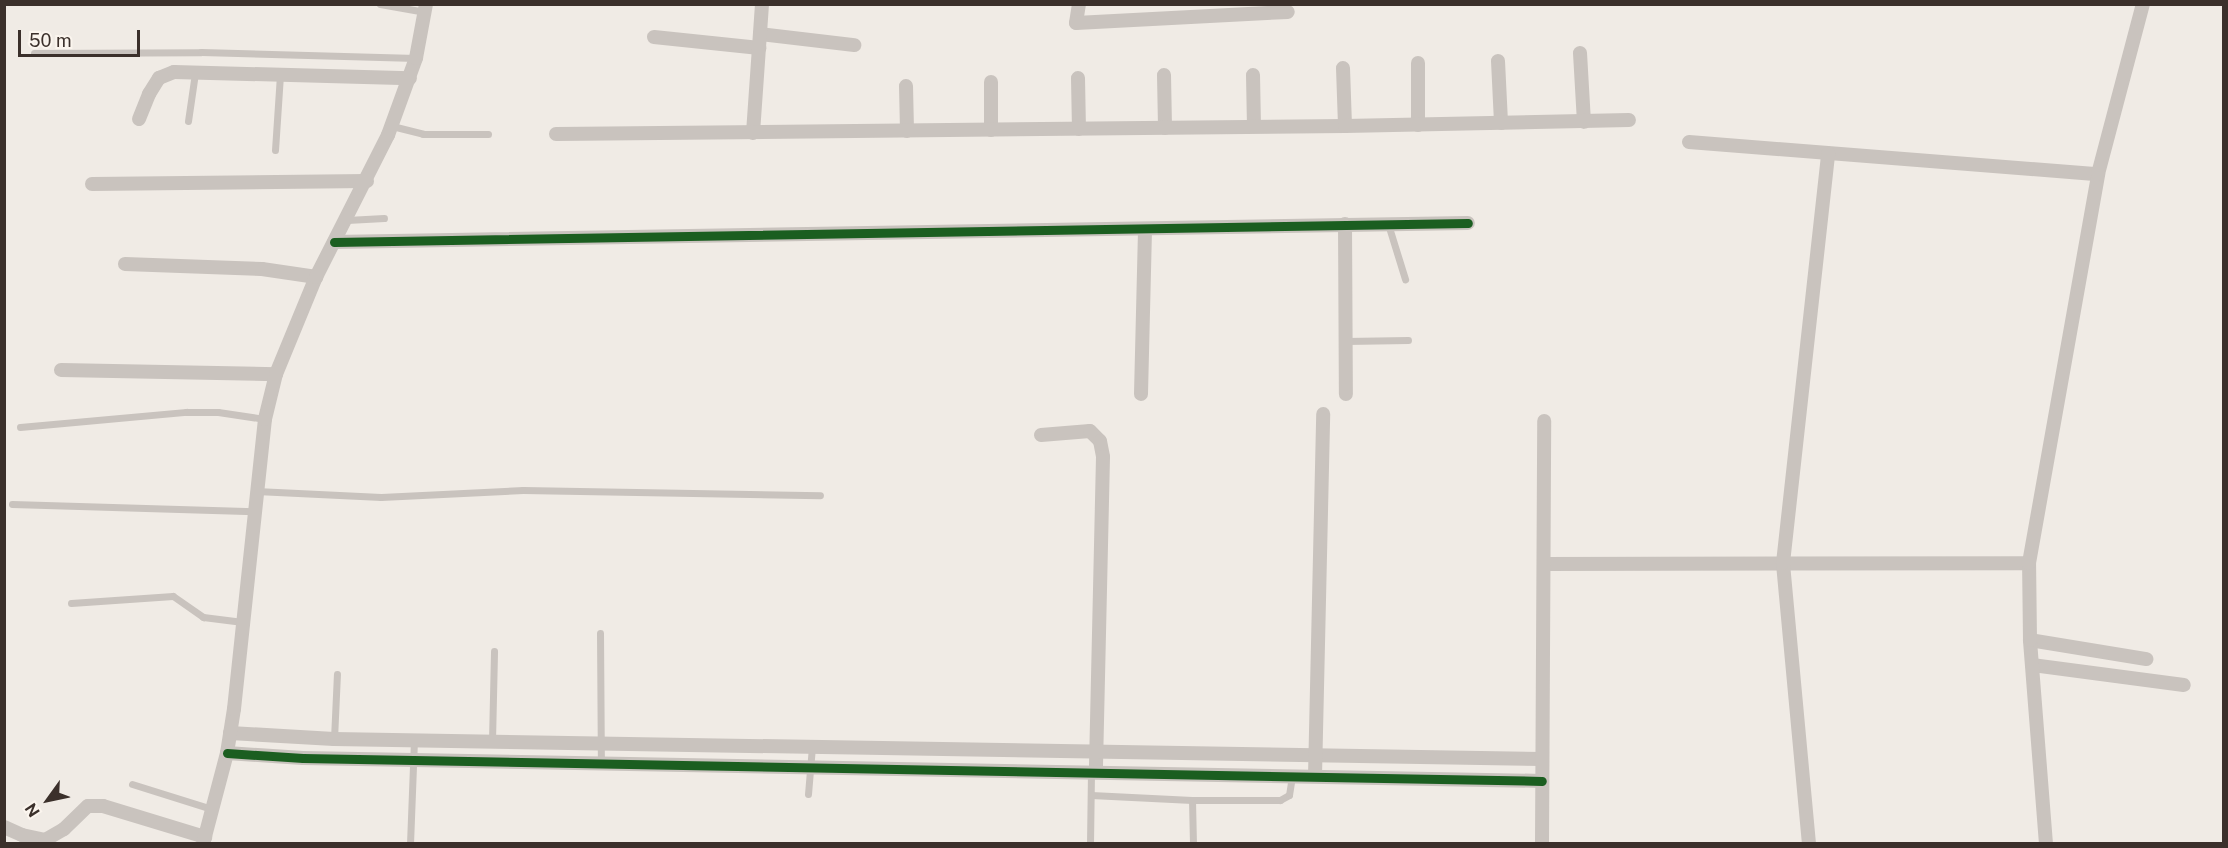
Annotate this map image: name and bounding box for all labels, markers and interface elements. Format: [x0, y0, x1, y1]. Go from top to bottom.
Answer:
scale bar [21, 18, 142, 56]
text: 50 m [29, 30, 72, 51]
north arrow [18, 770, 78, 830]
text: N [21, 800, 44, 821]

